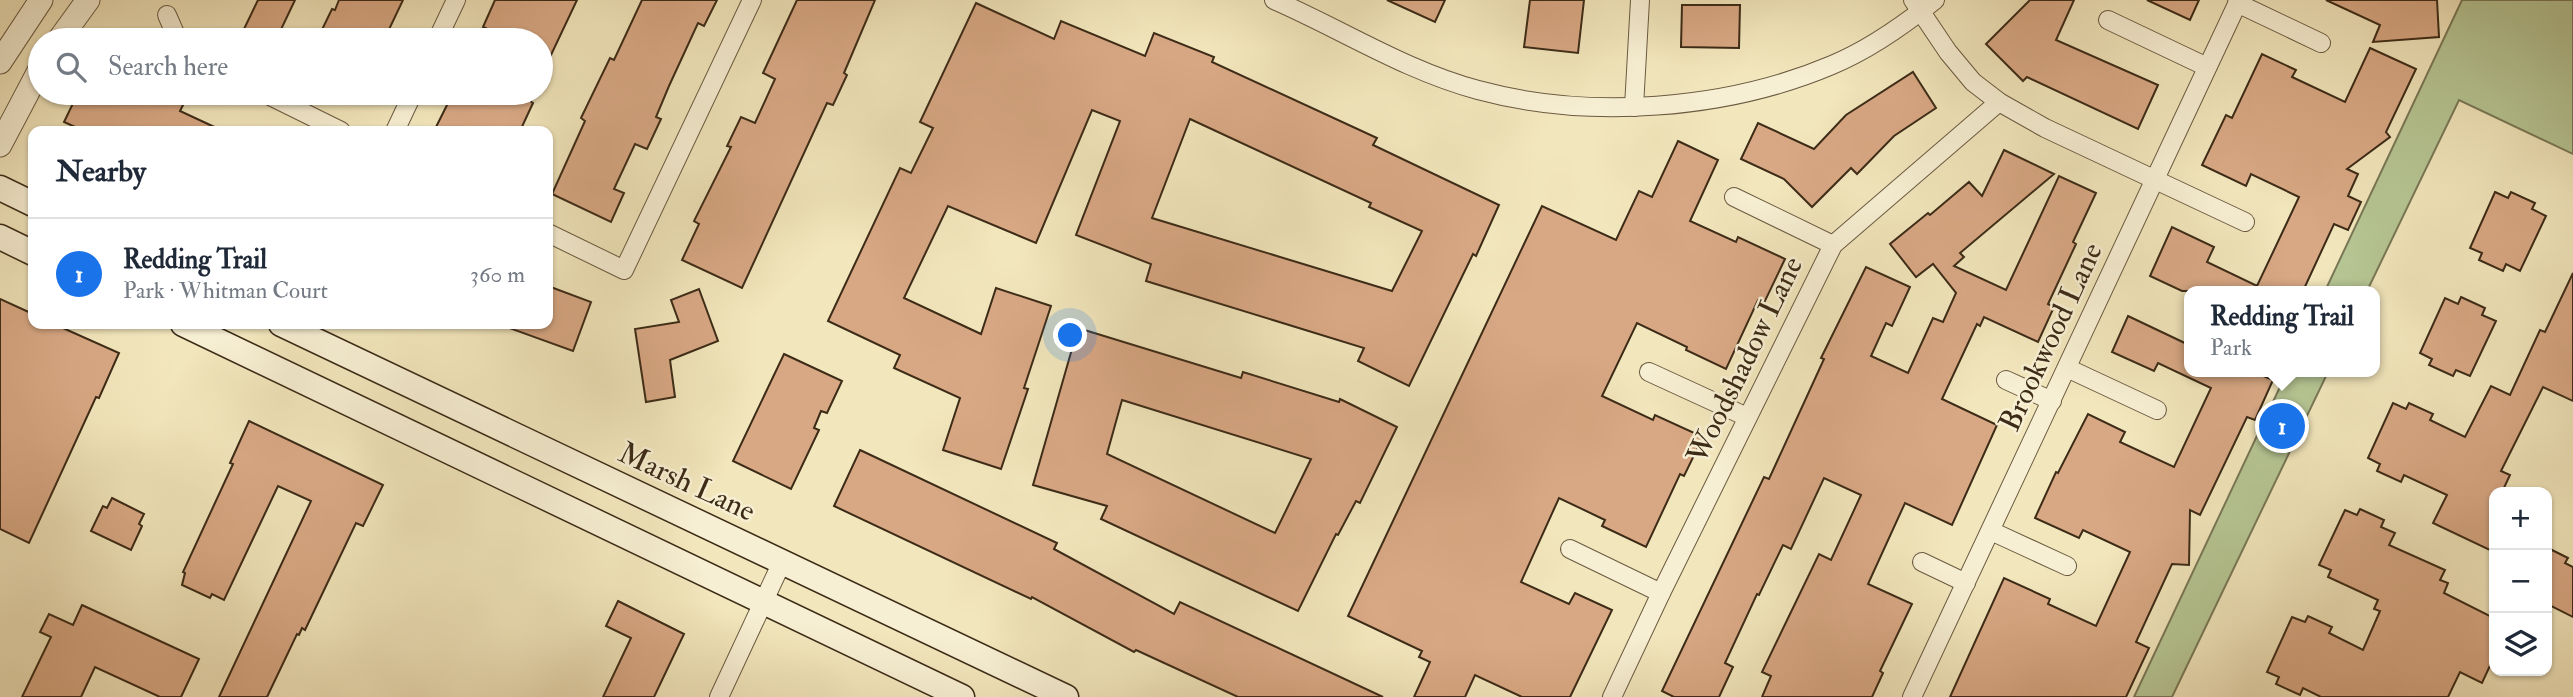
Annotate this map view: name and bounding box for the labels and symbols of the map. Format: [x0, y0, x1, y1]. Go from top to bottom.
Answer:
street label: Brookwood Lane [1991, 237, 2111, 437]
street label: Woodshadow Lane [1678, 250, 1811, 470]
your location [1053, 318, 1087, 352]
pin: 1 [2259, 400, 2305, 452]
street label: Marsh Lane [613, 434, 761, 530]

